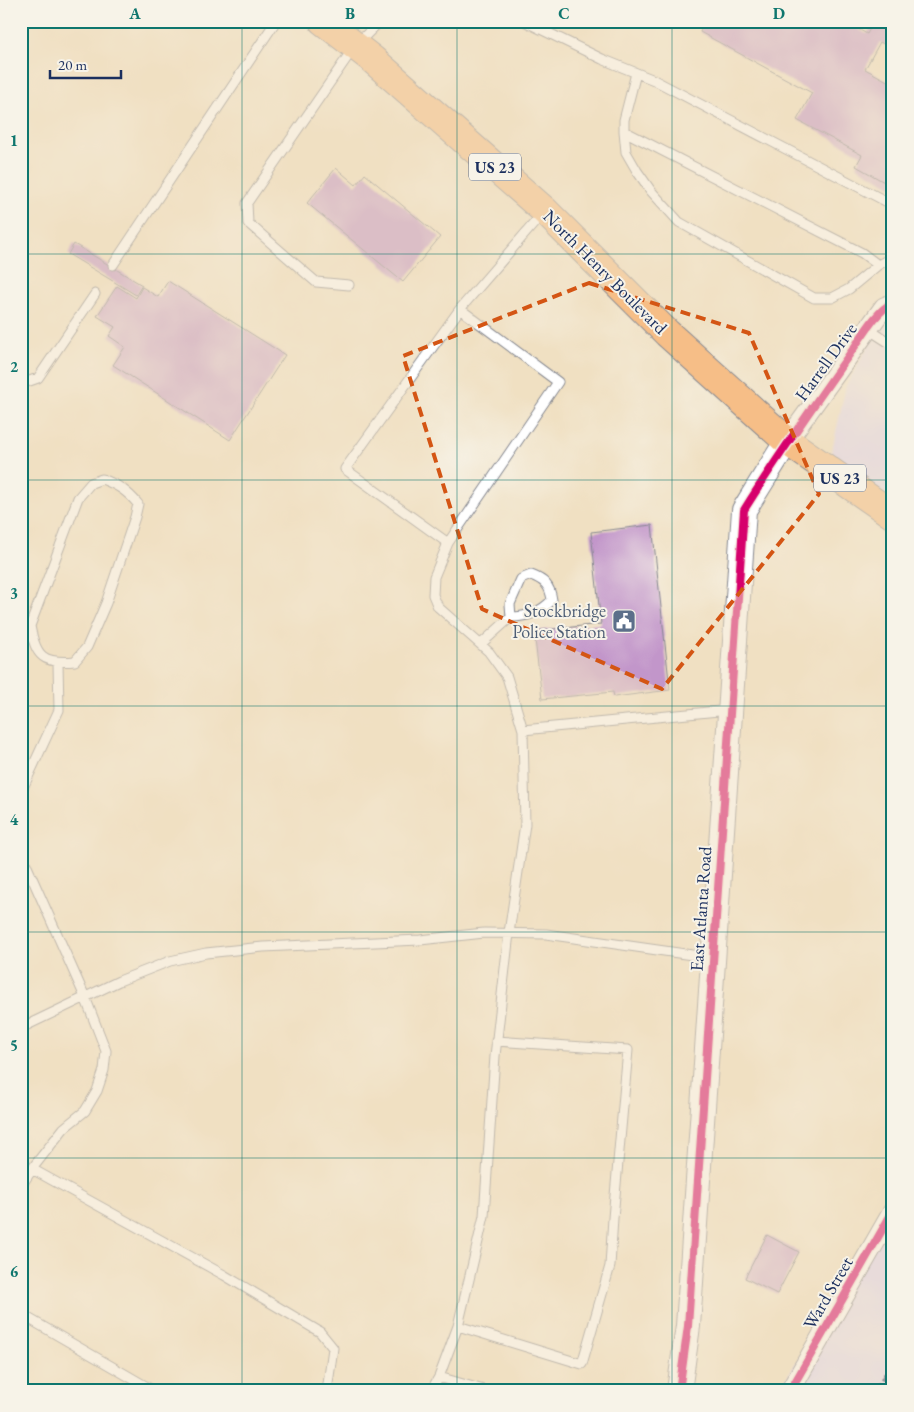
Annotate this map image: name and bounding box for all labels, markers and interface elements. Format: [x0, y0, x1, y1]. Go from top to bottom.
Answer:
text: A [128, 3, 141, 24]
text: B [345, 3, 355, 24]
text: C [558, 3, 570, 24]
text: D [773, 3, 785, 24]
scale bar [50, 48, 121, 80]
text: 20 m [58, 55, 87, 74]
text: 1 [10, 130, 18, 151]
road number: US 23 [469, 154, 521, 180]
street label: North Henry Boulevard [538, 205, 673, 339]
street label: Harrell Drive [789, 318, 862, 405]
text: 2 [10, 356, 19, 377]
road number: US 23 [814, 464, 866, 492]
text: 3 [10, 583, 18, 604]
place label: Stockbridge Police Station [512, 599, 606, 643]
public building icon: Stockbridge Police Station [611, 608, 637, 634]
text: 4 [10, 809, 19, 830]
street label: East Atlanta Road [685, 845, 716, 972]
text: 5 [10, 1035, 18, 1056]
street label: Ward Street [798, 1252, 858, 1333]
text: 6 [10, 1261, 19, 1282]

